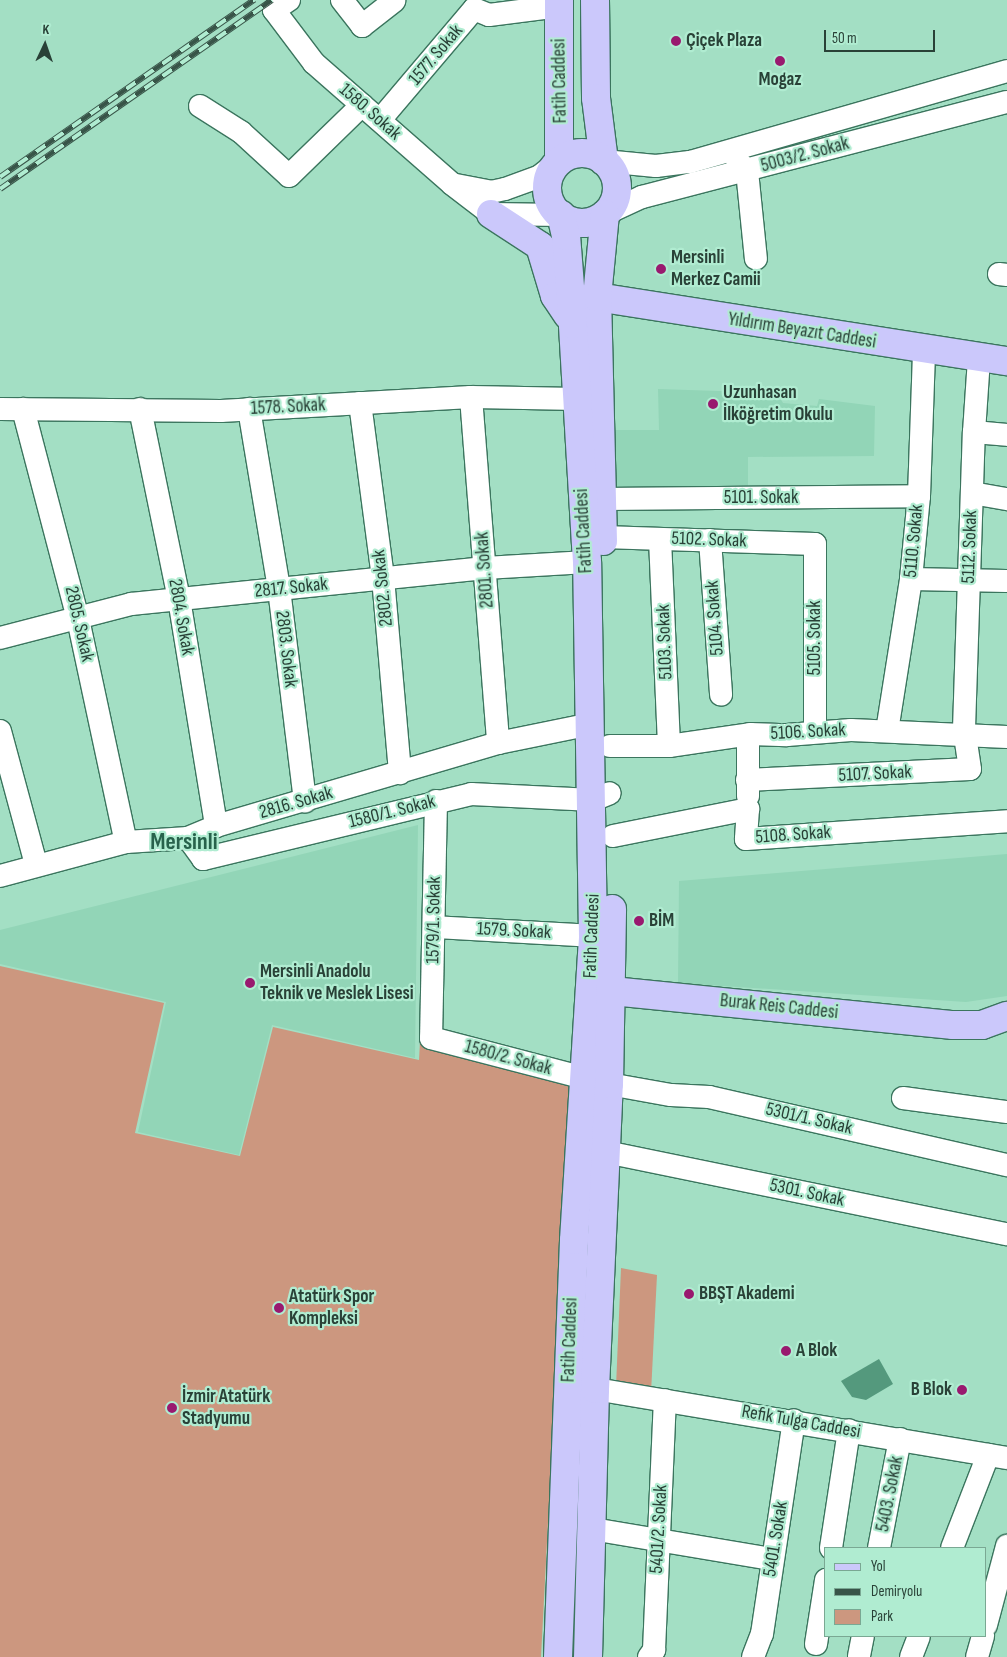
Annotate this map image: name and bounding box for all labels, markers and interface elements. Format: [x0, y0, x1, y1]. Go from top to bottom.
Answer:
north arrow [20, 20, 70, 70]
street label: 1577. Sokak [404, 20, 468, 90]
scale bar [827, 20, 938, 52]
text: K [42, 21, 50, 38]
text: 50 m [832, 29, 857, 48]
place label: Çiçek Plaza [686, 30, 762, 52]
marker: Çiçek Plaza [670, 35, 682, 47]
street label: Fatih Caddesi [548, 38, 572, 124]
marker: Mogaz [774, 55, 786, 67]
place label: Mogaz [758, 69, 802, 91]
street label: 1580. Sokak [334, 79, 406, 145]
street label: 5003/2. Sokak [758, 132, 852, 178]
place label: Mersinli Merkez Camii [671, 247, 761, 291]
marker: Mersinli Merkez Camii [655, 263, 667, 275]
street label: Yıldırım Beyazıt Caddesi [726, 308, 878, 354]
place label: Uzunhasan İlköğretim Okulu [723, 382, 833, 426]
street label: 1578. Sokak [250, 394, 326, 420]
marker: Uzunhasan İlköğretim Okulu [707, 398, 719, 410]
street label: 5101. Sokak [724, 487, 798, 509]
street label: Fatih Caddesi [570, 488, 598, 574]
street label: 5110. Sokak [899, 504, 929, 578]
street label: 5112. Sokak [957, 510, 983, 584]
street label: 5102. Sokak [671, 527, 747, 553]
street label: 2801. Sokak [471, 531, 499, 609]
street label: 2802. Sokak [368, 549, 398, 627]
street label: 2817. Sokak [253, 573, 329, 603]
street label: 2804. Sokak [163, 577, 199, 657]
street label: 5104. Sokak [701, 580, 729, 656]
street label: 2805. Sokak [59, 584, 99, 664]
street label: 5105. Sokak [804, 601, 826, 675]
street label: 5103. Sokak [652, 604, 678, 680]
street label: 2803. Sokak [270, 609, 302, 689]
street label: 5106. Sokak [770, 719, 846, 745]
street label: 5107. Sokak [838, 761, 912, 787]
street label: 2816. Sokak [257, 782, 335, 824]
street label: 1580/1. Sokak [346, 790, 438, 834]
street label: 5108. Sokak [755, 821, 831, 849]
district label: Mersinli [150, 828, 218, 856]
street label: 1579/1. Sokak [422, 876, 446, 964]
street label: Fatih Caddesi [579, 893, 605, 979]
place label: BİM [649, 910, 674, 932]
marker: BİM [633, 915, 645, 927]
street label: 1579. Sokak [476, 918, 552, 944]
place label: Mersinli Anadolu Teknik ve Meslek Lisesi [260, 961, 414, 1005]
marker: Mersinli Anadolu Teknik ve Meslek Lisesi [244, 977, 256, 989]
street label: Burak Reis Caddesi [719, 989, 839, 1025]
street label: 1580/2. Sokak [462, 1035, 554, 1081]
street label: 5301/1. Sokak [763, 1098, 855, 1140]
street label: 5301. Sokak [768, 1174, 846, 1212]
place label: BBŞT Akademi [699, 1283, 795, 1305]
place label: Atatürk Spor Kompleksi [289, 1286, 374, 1330]
marker: BBŞT Akademi [683, 1288, 695, 1300]
street label: Fatih Caddesi [557, 1297, 583, 1383]
marker: Atatürk Spor Kompleksi [273, 1302, 285, 1314]
place label: A Blok [796, 1340, 837, 1362]
marker: A Blok [780, 1345, 792, 1357]
place label: B Blok [911, 1379, 952, 1401]
marker: B Blok [956, 1384, 968, 1396]
place label: İzmir Atatürk Stadyumu [182, 1386, 270, 1430]
street label: Refik Tulga Caddesi [740, 1400, 862, 1444]
marker: İzmir Atatürk Stadyumu [166, 1402, 178, 1414]
street label: 5403. Sokak [872, 1454, 908, 1534]
street label: 5401/2. Sokak [645, 1484, 673, 1574]
street label: 5401. Sokak [759, 1500, 793, 1578]
legend [824, 1547, 987, 1637]
text: Yol [871, 1557, 886, 1576]
text: Demiryolu [871, 1582, 922, 1601]
text: Park [871, 1607, 893, 1626]

